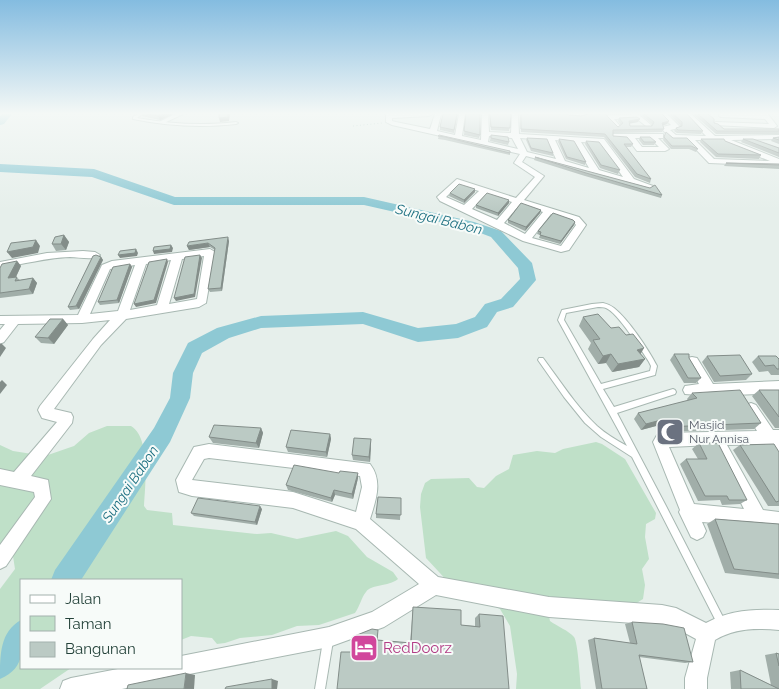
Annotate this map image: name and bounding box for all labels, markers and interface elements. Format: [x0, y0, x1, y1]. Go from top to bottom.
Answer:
water label: Sungai Babon [393, 200, 484, 238]
mosque icon: Masjid Nur Annisa [655, 417, 685, 447]
place label: Masjid Nur Annisa [689, 418, 749, 446]
water label: Sungai Babon [98, 443, 161, 526]
legend [20, 579, 182, 669]
text: Jalan [65, 590, 101, 608]
text: Taman [65, 615, 111, 633]
hotel icon: RedDoorz [349, 633, 379, 663]
place label: RedDoorz [383, 639, 452, 657]
text: Bangunan [65, 640, 136, 658]

